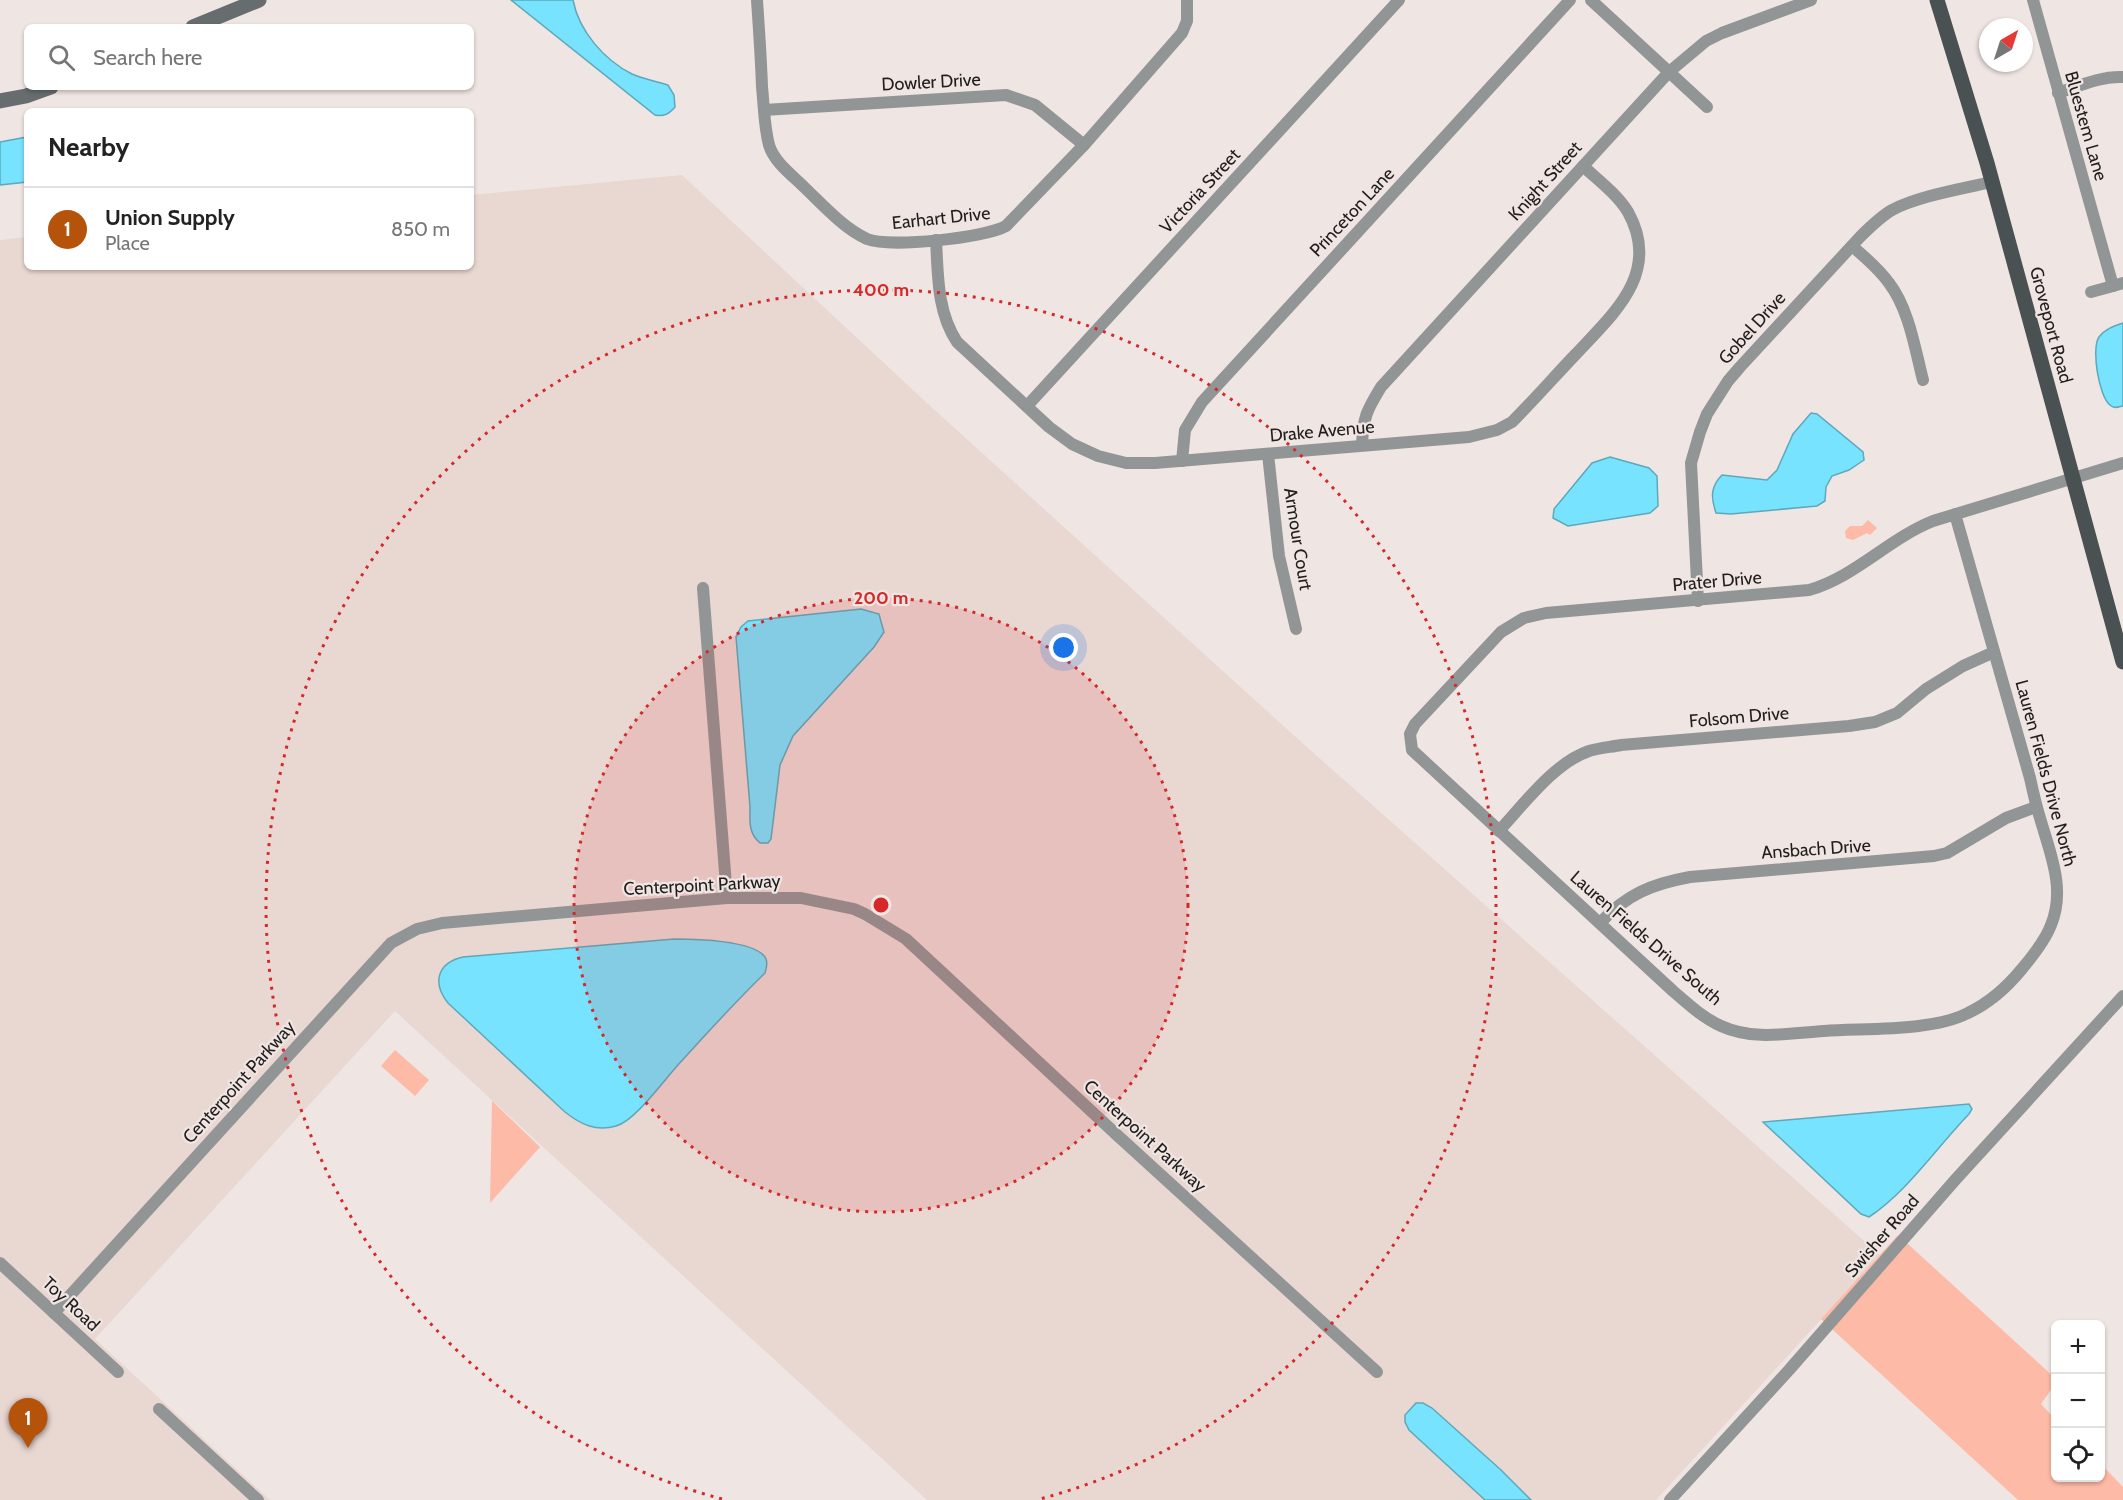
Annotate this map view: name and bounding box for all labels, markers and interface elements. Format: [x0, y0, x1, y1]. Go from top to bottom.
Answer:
north arrow [1979, 18, 2033, 72]
search box [24, 24, 474, 90]
icon: search [45, 41, 78, 74]
text: Search here [93, 44, 202, 71]
street label: Dowler Drive [881, 68, 981, 96]
street label: Bluestem Lane [2060, 69, 2112, 183]
text: Nearby [48, 131, 129, 163]
street label: Knight Street [1504, 137, 1586, 225]
street label: Victoria Street [1155, 144, 1245, 238]
street label: Princeton Lane [1305, 163, 1399, 261]
street label: Earhart Drive [891, 202, 991, 234]
text: Union Supply [105, 204, 235, 231]
text: 1 [64, 217, 71, 241]
text: 850 m [391, 217, 450, 241]
text: Place [105, 231, 150, 255]
street label: Groveport Road [2025, 264, 2077, 386]
text: 400 m [853, 279, 909, 301]
street label: Gobel Drive [1714, 287, 1790, 369]
street label: Drake Avenue [1269, 415, 1375, 447]
street label: Armour Court [1279, 486, 1317, 592]
street label: Prater Drive [1671, 566, 1763, 596]
text: 200 m [854, 587, 908, 609]
your location [1049, 633, 1078, 662]
street label: Lauren Fields Drive North [2011, 677, 2081, 869]
street label: Folsom Drive [1688, 702, 1790, 732]
street label: Ansbach Drive [1761, 834, 1871, 864]
street label: Lauren Fields Drive South [1566, 866, 1726, 1010]
street label: Centerpoint Parkway [623, 870, 781, 900]
centre of rings [871, 895, 891, 915]
street label: Centerpoint Parkway [178, 1016, 300, 1148]
street label: Centerpoint Parkway [1079, 1075, 1211, 1197]
street label: Swisher Road [1840, 1190, 1924, 1282]
street label: Toy Road [38, 1272, 104, 1336]
map controls [2051, 1320, 2105, 1482]
button: + [2051, 1320, 2105, 1374]
button: − [2051, 1374, 2105, 1428]
pin: 1 [9, 1398, 48, 1448]
button: locate [2051, 1428, 2105, 1482]

